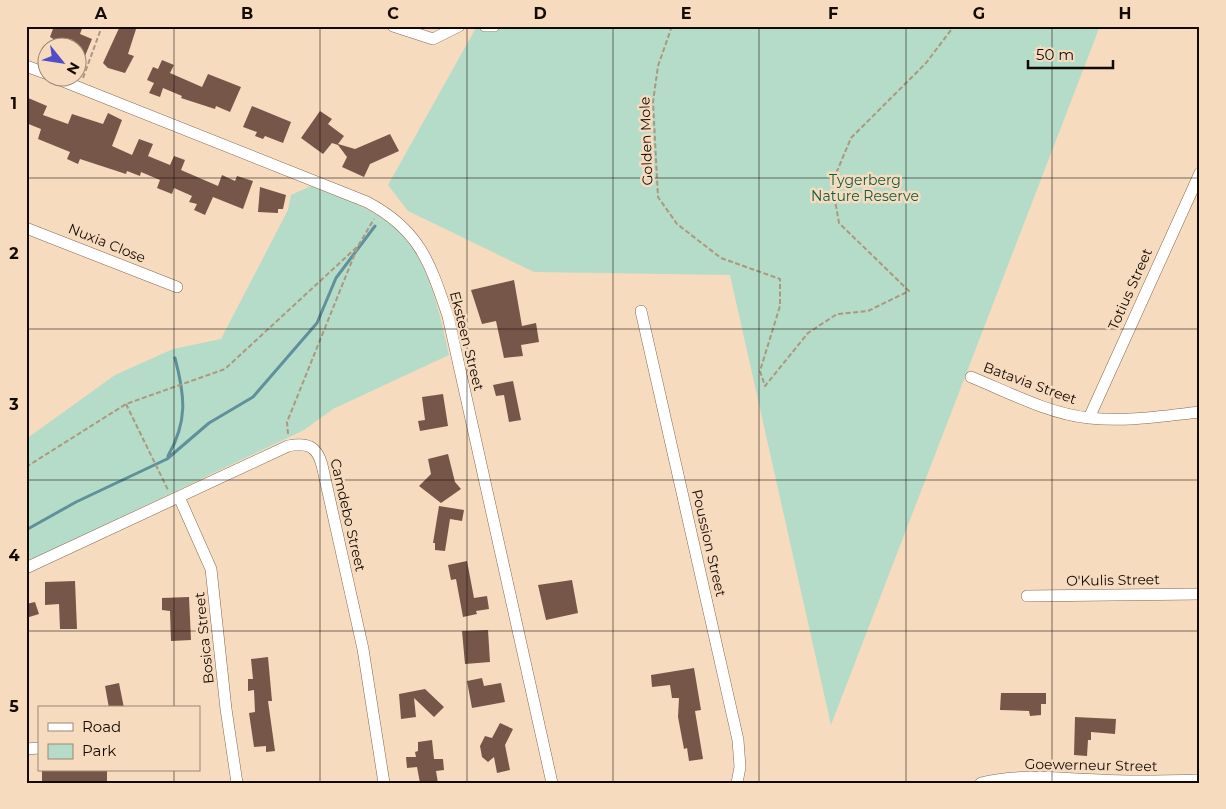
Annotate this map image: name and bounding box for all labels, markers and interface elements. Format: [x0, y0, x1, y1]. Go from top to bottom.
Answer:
text: A [94, 4, 108, 23]
text: B [241, 4, 253, 23]
text: C [387, 4, 399, 23]
text: D [533, 4, 547, 23]
text: E [681, 4, 691, 23]
text: F [828, 4, 838, 23]
text: G [973, 4, 985, 23]
text: H [1119, 4, 1131, 23]
north arrow [38, 38, 88, 88]
scale bar [1028, 38, 1114, 70]
text: 50 m [1036, 45, 1074, 64]
text: N [63, 59, 84, 78]
text: 1 [11, 94, 17, 113]
street label: Golden Mole [635, 96, 657, 186]
park label: Tygerberg Nature Reserve [811, 171, 919, 205]
street label: Nuxia Close [66, 219, 148, 267]
text: 2 [9, 244, 19, 263]
street label: Totius Street [1104, 245, 1156, 333]
street label: Eksteen Street [446, 289, 488, 393]
street label: Batavia Street [981, 358, 1079, 408]
text: 3 [8, 395, 19, 414]
street label: Camdebo Street [326, 457, 370, 573]
street label: Poussion Street [688, 488, 730, 599]
text: 4 [8, 546, 20, 565]
street label: O'Kulis Street [1066, 570, 1160, 590]
street label: Bosica Street [190, 591, 218, 685]
text: 5 [9, 697, 19, 716]
legend [38, 706, 200, 772]
text: Road [82, 717, 121, 736]
text: Park [82, 741, 116, 760]
street label: Goewerneur Street [1024, 755, 1158, 775]

